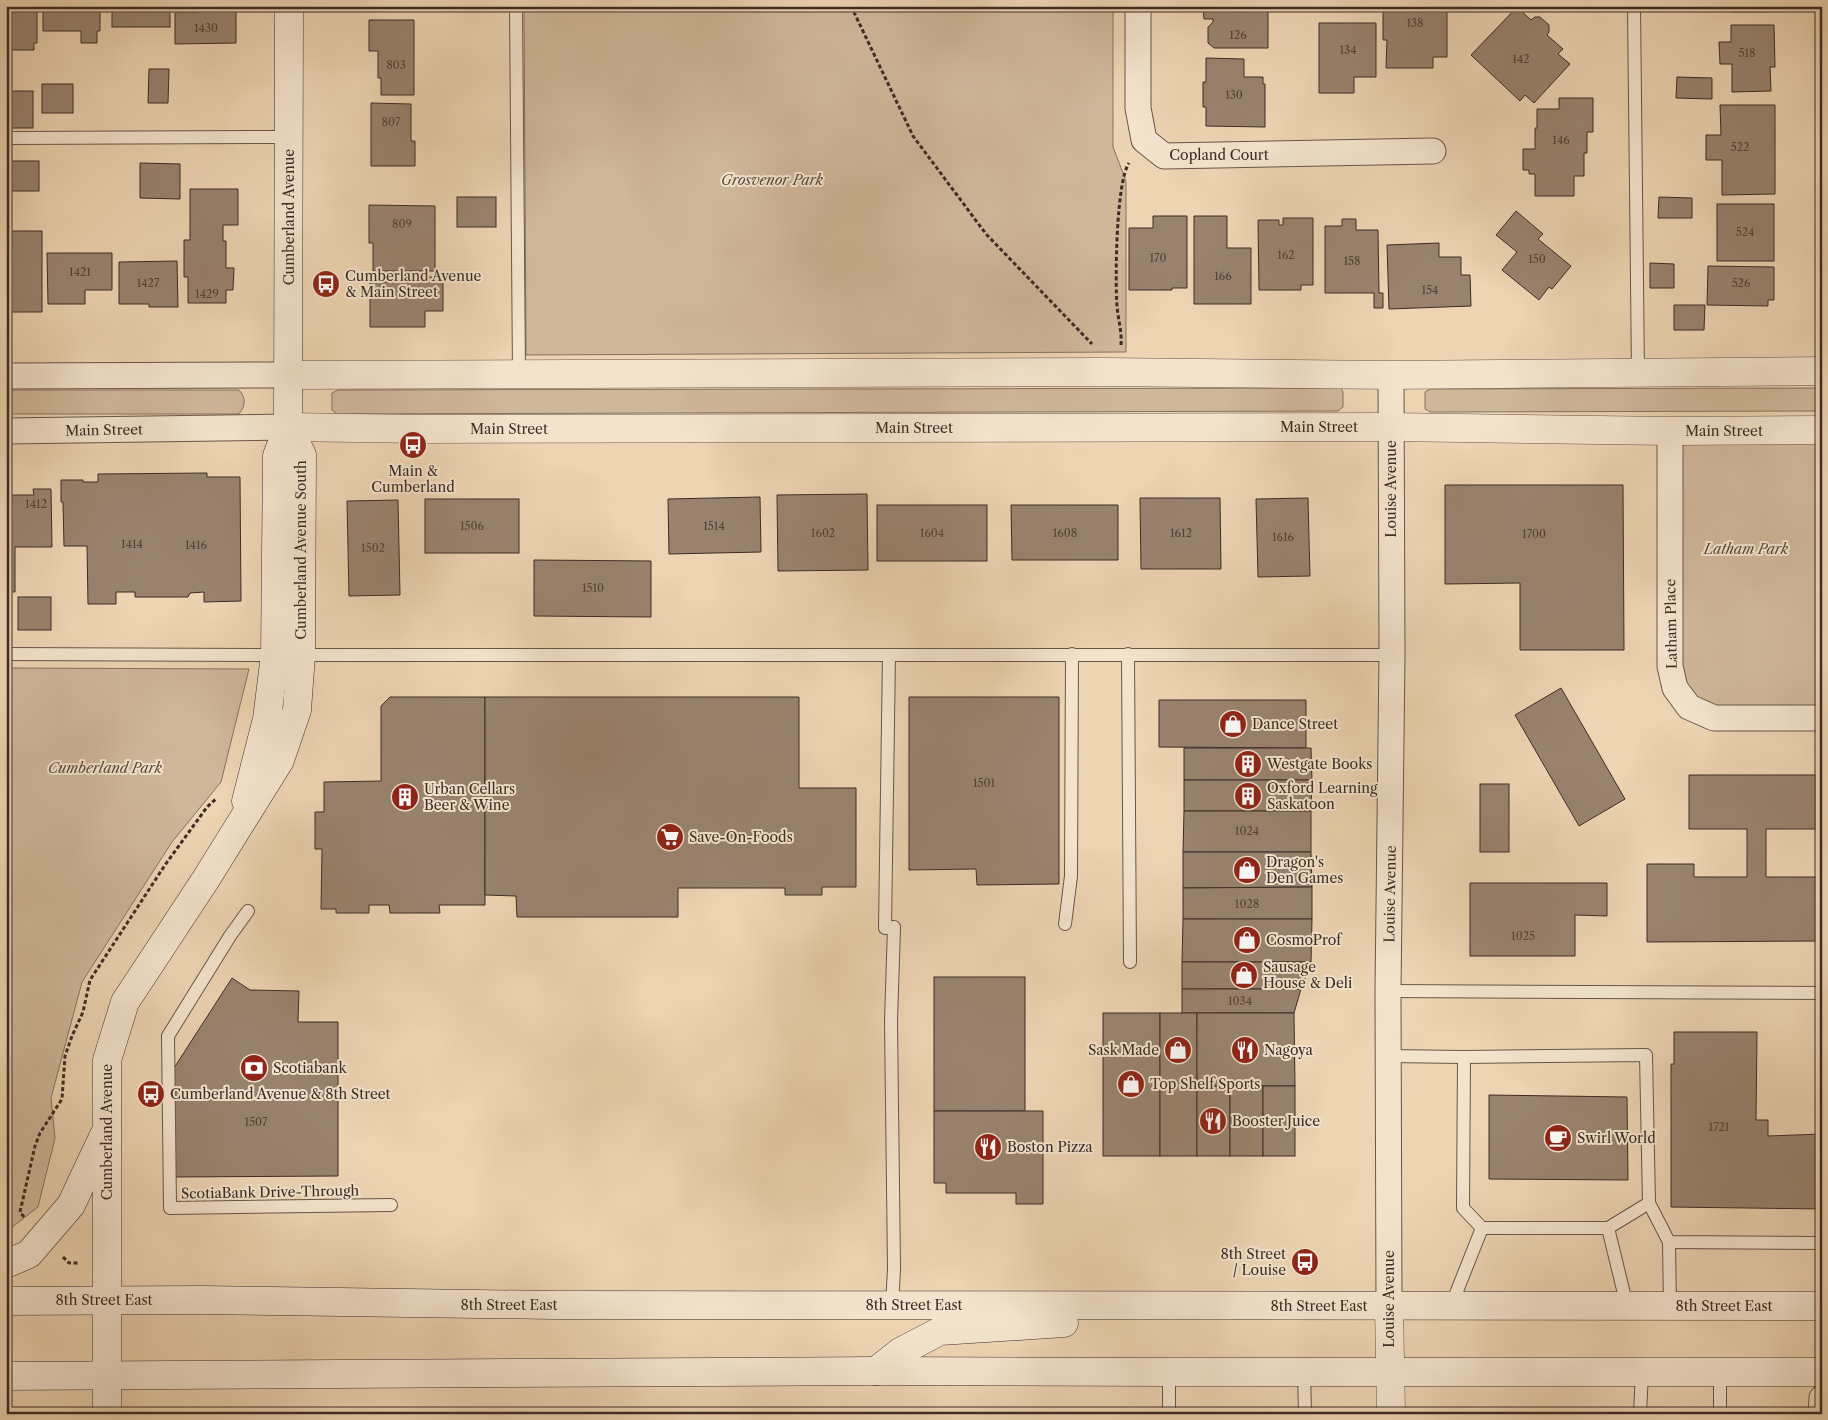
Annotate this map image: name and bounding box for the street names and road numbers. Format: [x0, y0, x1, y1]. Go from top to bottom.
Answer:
street label: Copland Court [1169, 146, 1269, 164]
street label: Cumberland Avenue [280, 149, 298, 285]
street label: Main Street [1280, 418, 1358, 436]
street label: Main Street [875, 419, 953, 437]
street label: Main Street [65, 420, 143, 440]
street label: Main Street [470, 420, 548, 438]
street label: Main Street [1685, 422, 1763, 440]
street label: Louise Avenue [1382, 440, 1400, 538]
street label: Cumberland Avenue South [292, 460, 310, 640]
street label: Latham Place [1661, 578, 1681, 669]
street label: Louise Avenue [1380, 845, 1400, 943]
street label: Cumberland Avenue [98, 1064, 116, 1200]
street label: ScotiaBank Drive-Through [181, 1181, 360, 1203]
street label: Louise Avenue [1380, 1250, 1398, 1348]
street label: 8th Street East [55, 1291, 153, 1309]
street label: 8th Street East [460, 1296, 558, 1314]
street label: 8th Street East [865, 1296, 963, 1314]
street label: 8th Street East [1270, 1297, 1368, 1315]
street label: 8th Street East [1675, 1297, 1773, 1315]

